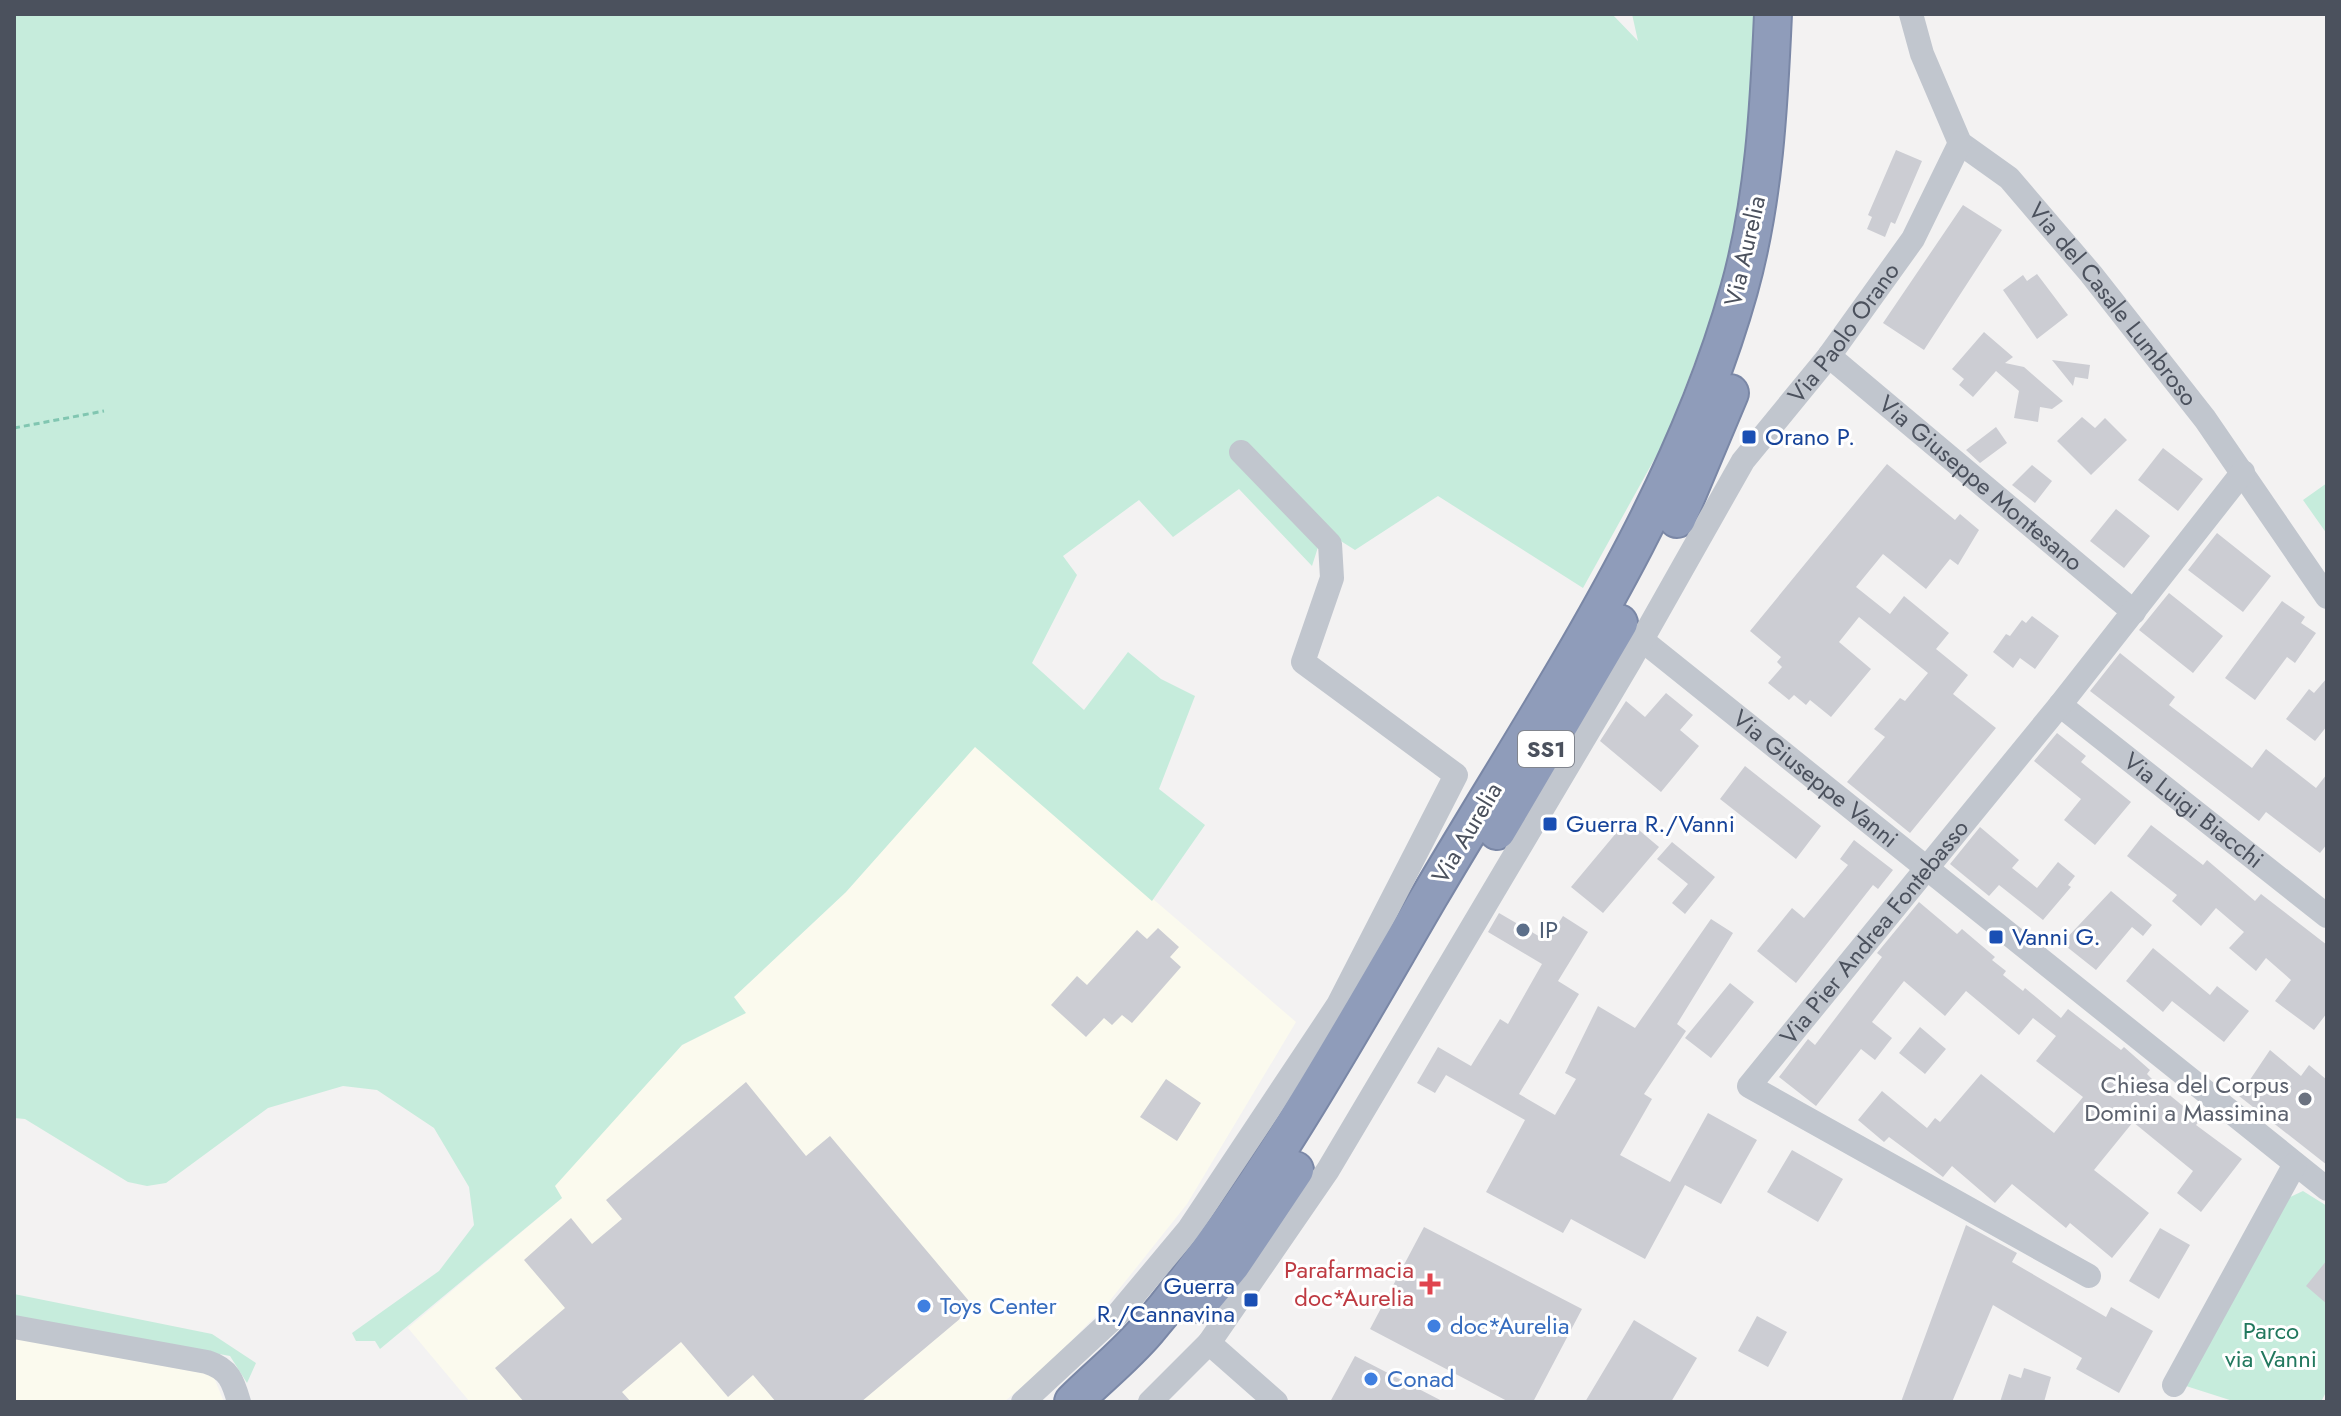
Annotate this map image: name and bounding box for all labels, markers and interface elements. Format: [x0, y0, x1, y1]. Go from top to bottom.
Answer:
street label: Via Aurelia [1715, 192, 1774, 310]
street label: Via del Casale Lumbroso [2020, 194, 2206, 413]
street label: Via Paolo Orano [1779, 255, 1908, 411]
street label: Via Giuseppe Montesano [1871, 387, 2091, 579]
place label: Orano P. [1765, 419, 1855, 454]
marker: Orano P. [1740, 428, 1758, 446]
street label: Via Giuseppe Vanni [1725, 701, 1906, 856]
road number: SS1 [1518, 731, 1574, 767]
street label: Via Luigi Biacchi [2116, 744, 2271, 877]
street label: Via Aurelia [1423, 776, 1510, 890]
place label: Guerra R./Vanni [1566, 806, 1735, 841]
street label: Via Pier Andrea Fontebasso [1771, 812, 1977, 1052]
marker: Guerra R./Vanni [1541, 815, 1559, 833]
place label: IP [1539, 912, 1558, 947]
place label: Vanni G. [2012, 919, 2101, 954]
marker: IP [1514, 921, 1532, 939]
marker: Vanni G. [1987, 928, 2005, 946]
place label: Chiesa del Corpus Domini a Massimina [2084, 1067, 2289, 1130]
marker: Chiesa del Corpus Domini a Massimina [2296, 1090, 2314, 1108]
place label: Parafarmacia doc*Aurelia [1284, 1252, 1414, 1315]
place label: Guerra R./Cannavina [1097, 1268, 1235, 1331]
marker: Parafarmacia doc*Aurelia [1421, 1275, 1439, 1293]
place label: Toys Center [940, 1288, 1057, 1323]
marker: Guerra R./Cannavina [1242, 1291, 1260, 1309]
marker: Toys Center [915, 1297, 933, 1315]
place label: doc*Aurelia [1450, 1308, 1570, 1343]
park label: Parco via Vanni [2225, 1313, 2317, 1376]
marker: doc*Aurelia [1425, 1317, 1443, 1335]
place label: Conad [1387, 1361, 1454, 1396]
marker: Conad [1362, 1370, 1380, 1388]

